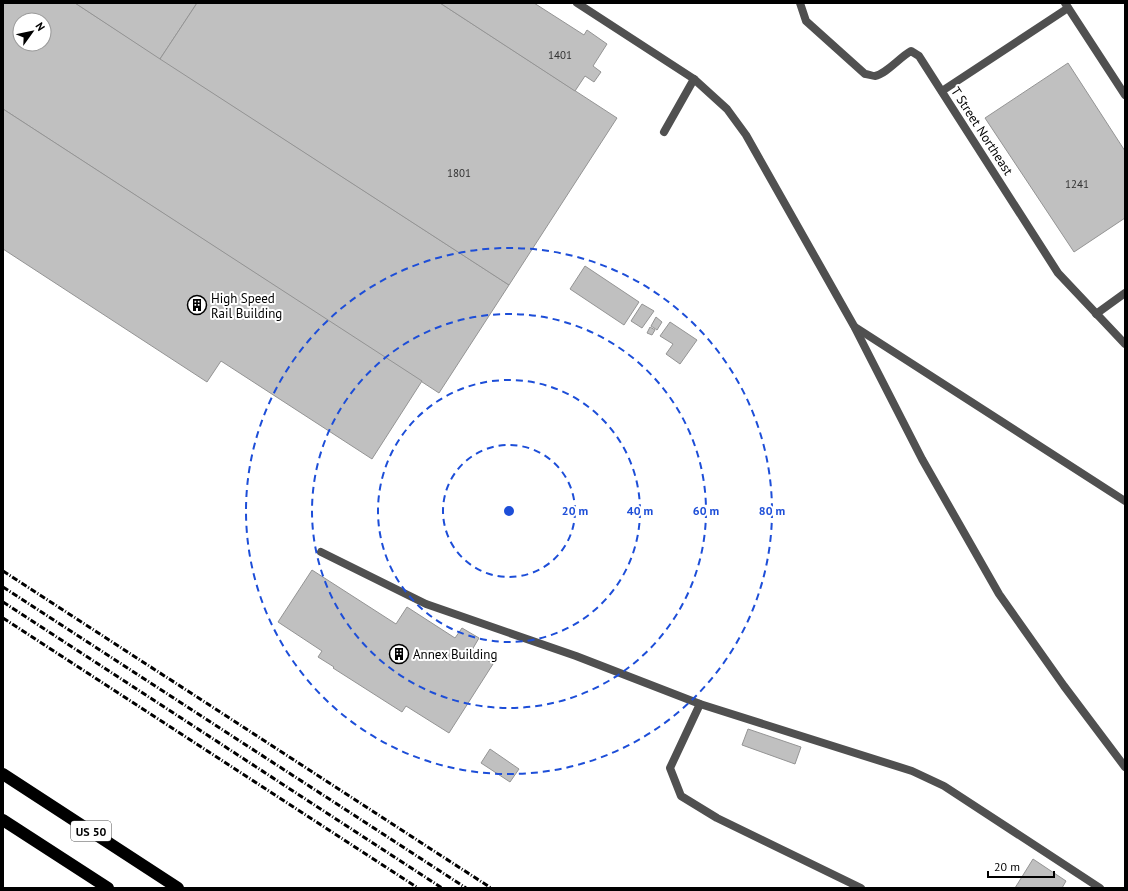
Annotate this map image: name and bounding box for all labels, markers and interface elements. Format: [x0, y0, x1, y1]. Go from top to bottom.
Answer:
north arrow [12, 12, 52, 52]
text: N [33, 20, 48, 33]
house number: 1401 [548, 48, 572, 62]
street label: T Street Northeast [947, 84, 1017, 179]
house number: 1801 [447, 166, 471, 180]
house number: 1241 [1065, 177, 1089, 191]
place label: High Speed Rail Building [211, 290, 282, 322]
building icon: High Speed Rail Building [186, 294, 208, 316]
text: 20 m [562, 503, 588, 518]
text: 40 m [627, 503, 653, 518]
text: 60 m [693, 503, 719, 518]
text: 80 m [759, 503, 785, 518]
centre of rings [502, 504, 516, 518]
building icon: Annex Building [388, 643, 410, 665]
place label: Annex Building [413, 646, 497, 663]
road number: US 50 [71, 821, 111, 841]
scale bar [988, 853, 1054, 879]
text: 20 m [994, 859, 1020, 874]

